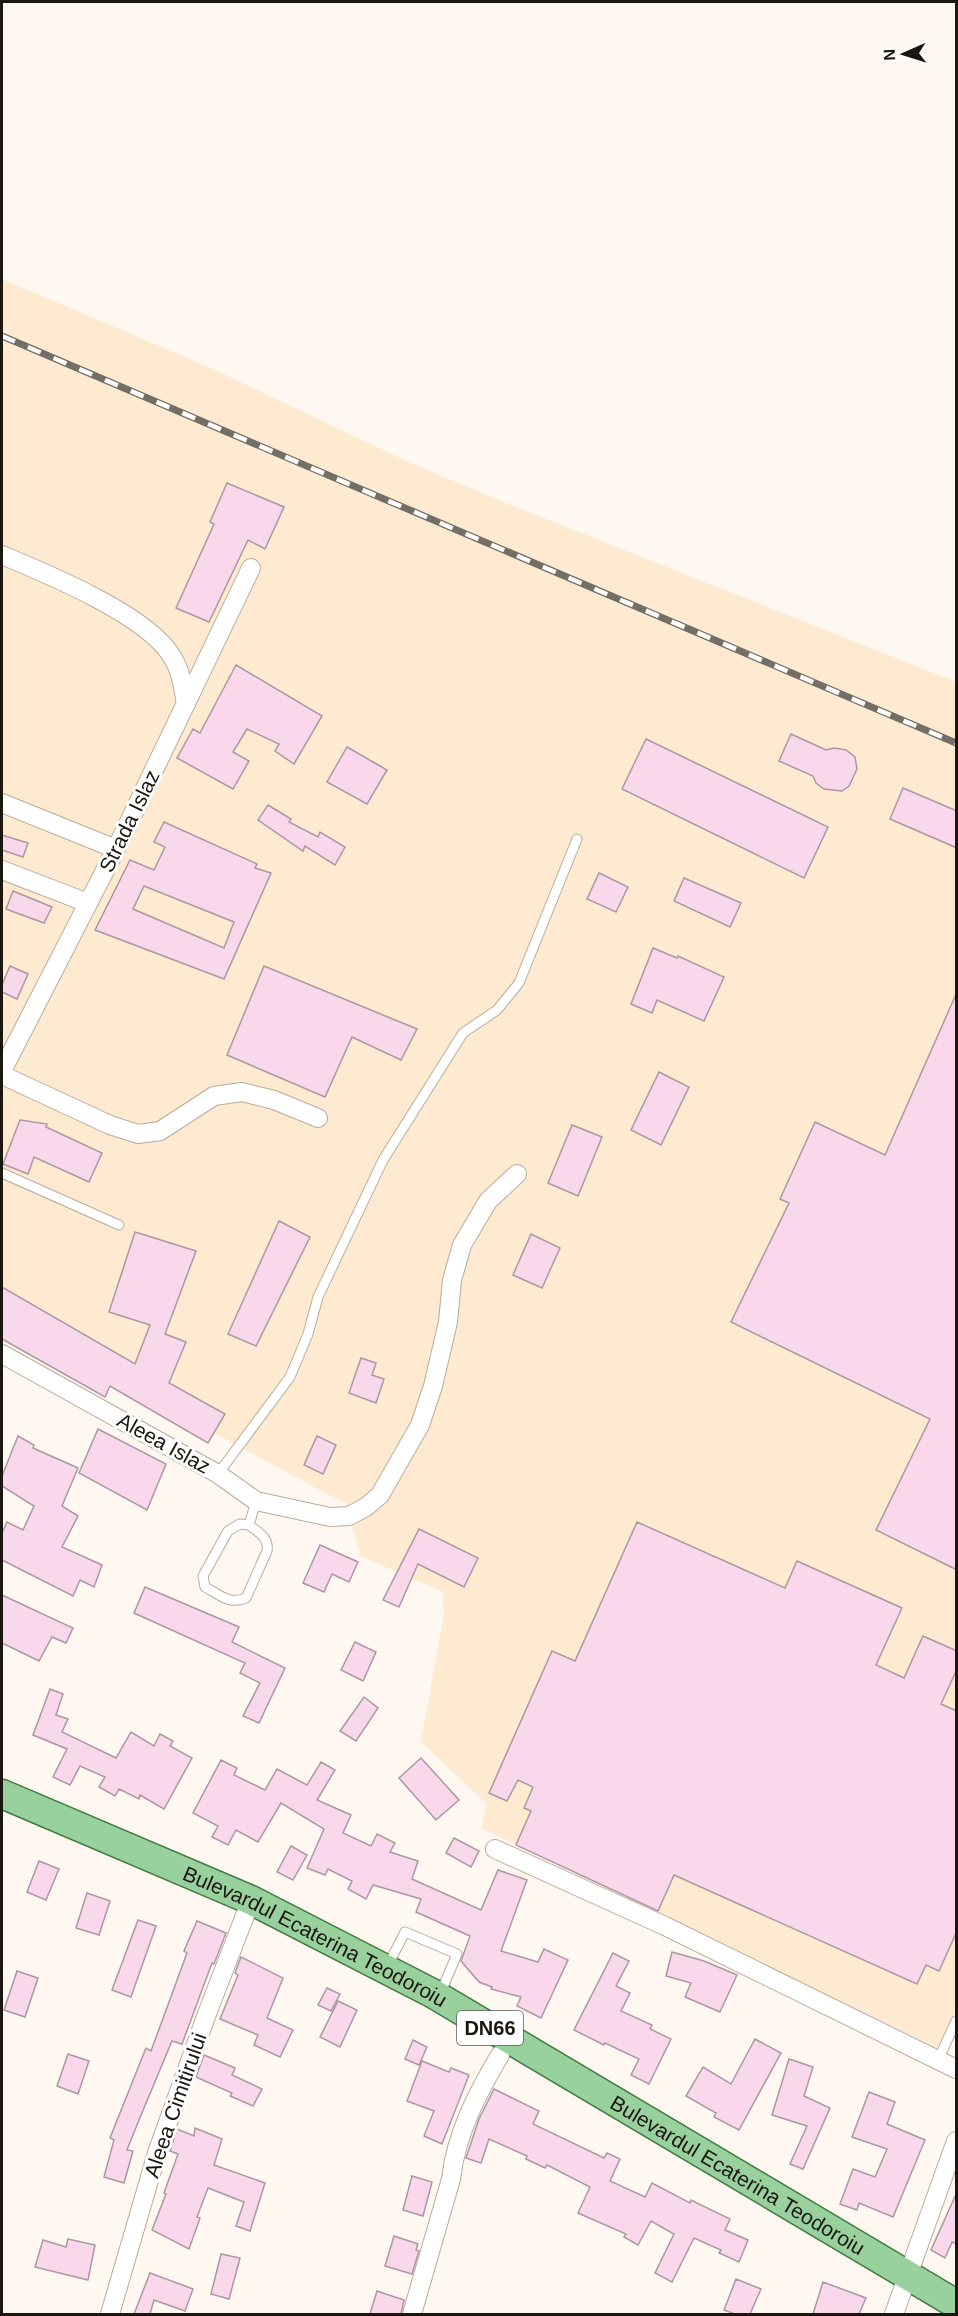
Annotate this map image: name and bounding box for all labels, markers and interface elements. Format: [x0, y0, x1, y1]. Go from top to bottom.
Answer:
north arrow [874, 24, 934, 84]
text: N [881, 49, 898, 61]
street label: Strada Islaz [94, 766, 164, 876]
street label: Aleea Islaz [113, 1408, 215, 1478]
street label: Bulevardul Ecaterina Teodoroiu [180, 1861, 451, 2011]
road number: DN66 [457, 2011, 523, 2045]
street label: Aleea Cimitirului [139, 2030, 211, 2180]
street label: Bulevardul Ecaterina Teodoroiu [607, 2090, 869, 2259]

